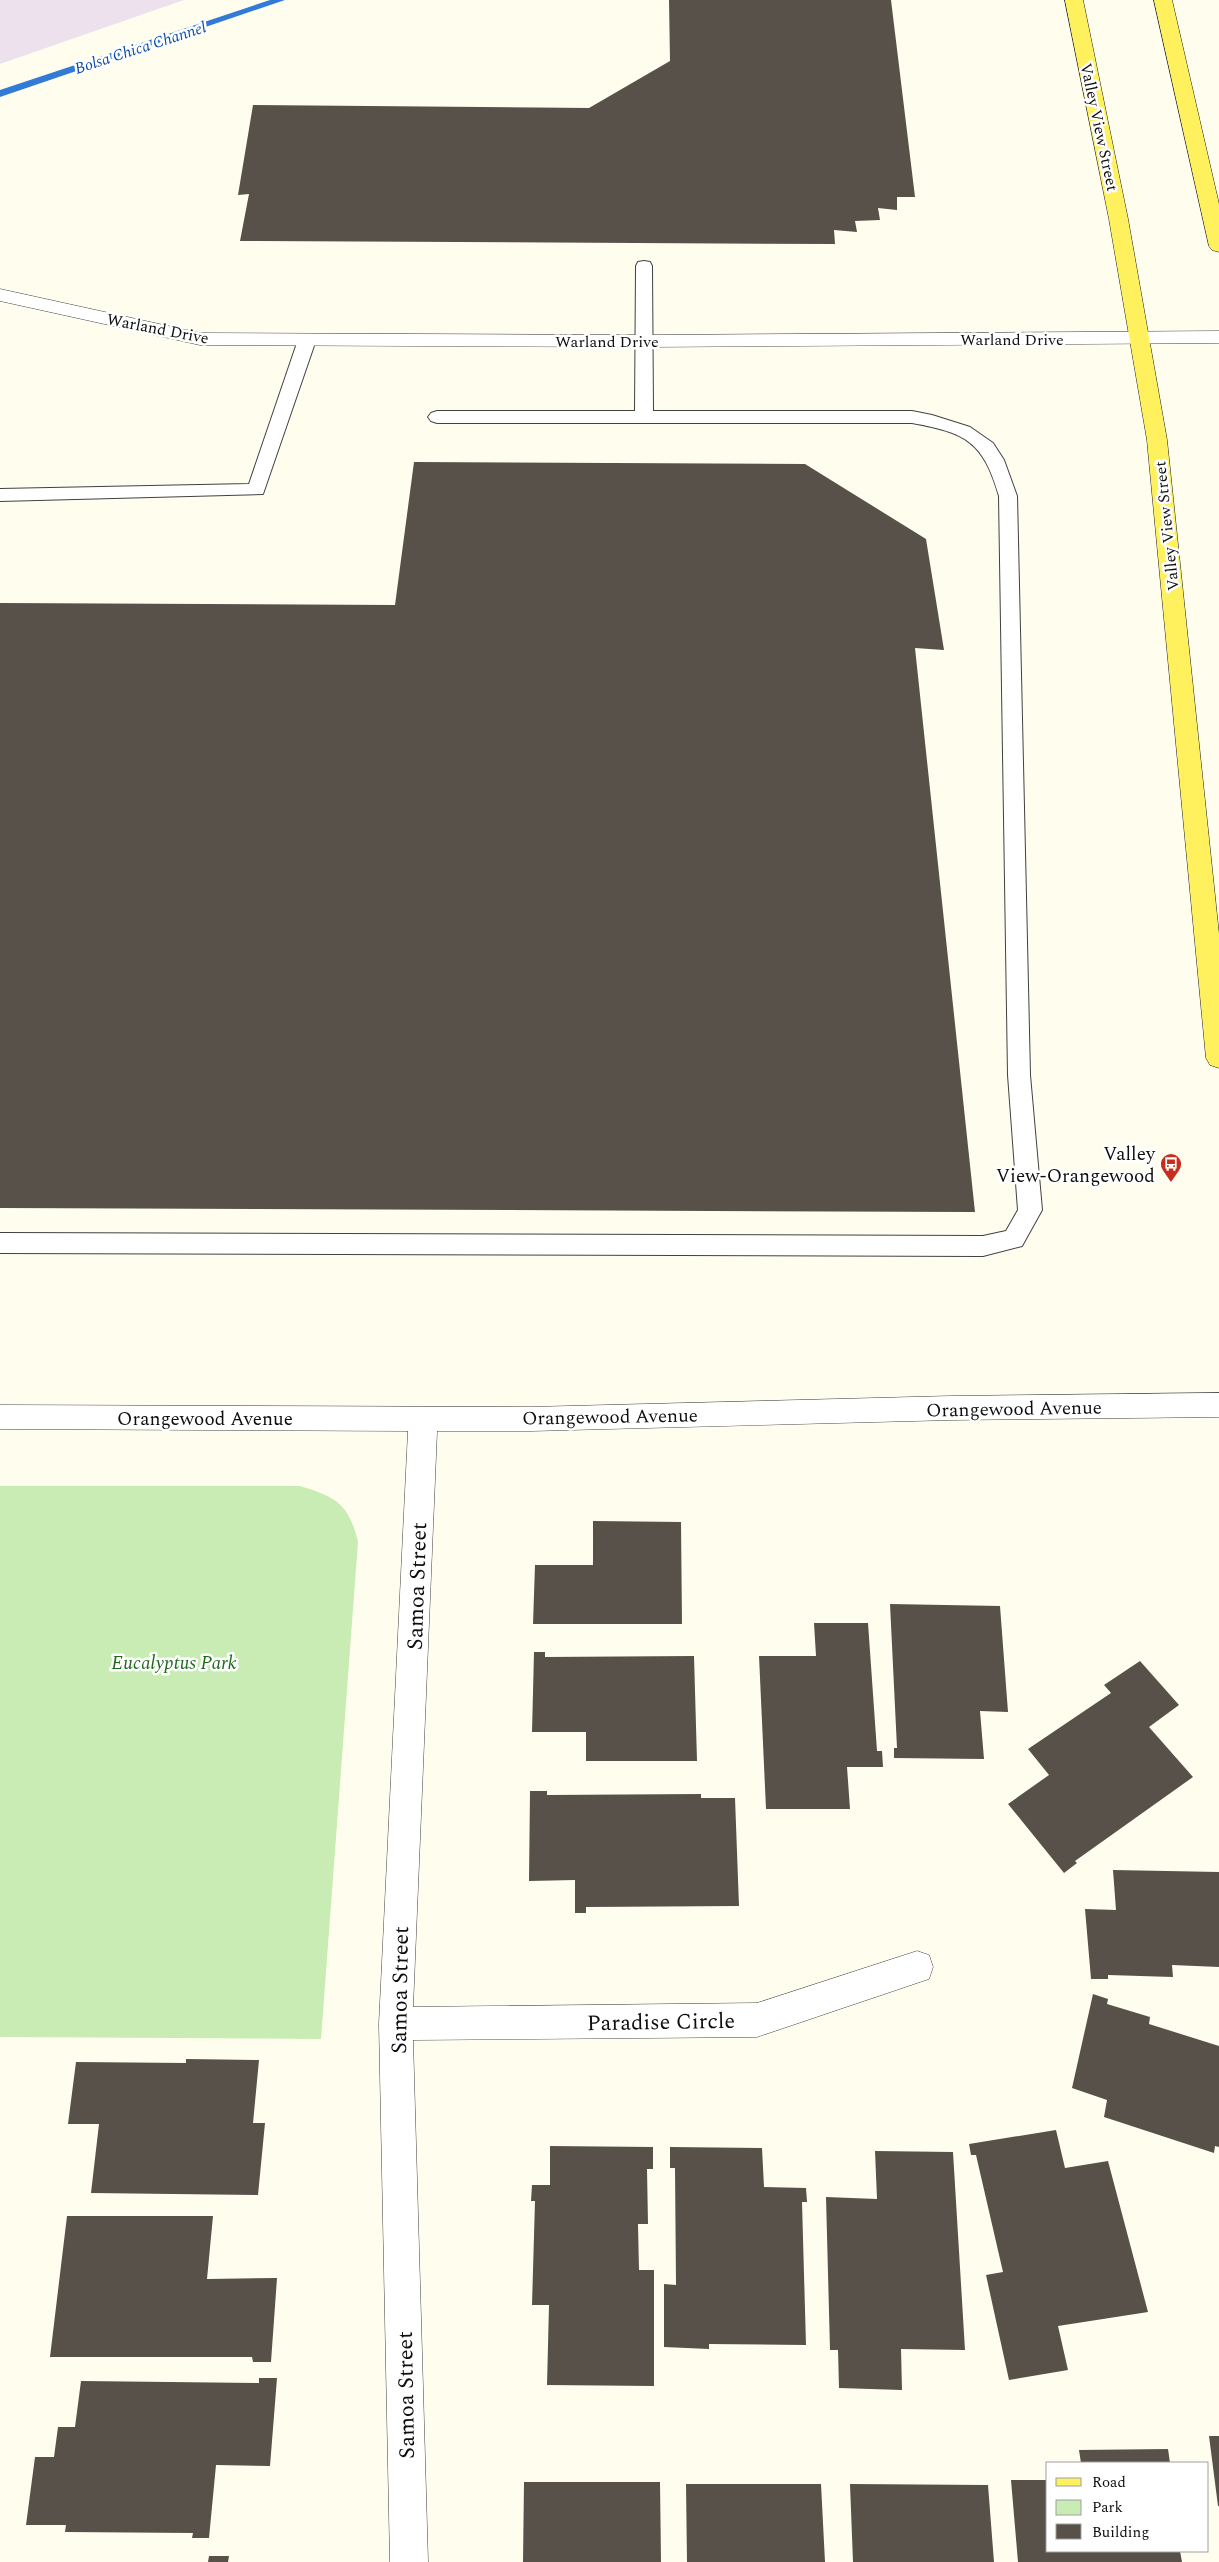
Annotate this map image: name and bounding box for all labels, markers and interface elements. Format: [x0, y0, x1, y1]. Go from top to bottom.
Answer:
water label: Bolsa Chica Channel [71, 15, 209, 81]
street label: Valley View Street [1074, 61, 1124, 194]
street label: Warland Drive [105, 307, 211, 351]
street label: Warland Drive [960, 328, 1064, 352]
street label: Warland Drive [555, 330, 659, 354]
street label: Valley View Street [1148, 460, 1186, 592]
place label: Valley View-Orangewood [996, 1140, 1156, 1191]
bus stop icon: Valley View-Orangewood [1159, 1152, 1183, 1183]
street label: Orangewood Avenue [926, 1393, 1102, 1426]
street label: Orangewood Avenue [522, 1401, 698, 1434]
street label: Orangewood Avenue [117, 1405, 293, 1434]
street label: Samoa Street [399, 1521, 436, 1650]
park label: Eucalyptus Park [111, 1649, 237, 1678]
street label: Samoa Street [383, 1926, 418, 2054]
street label: Paradise Circle [587, 2005, 735, 2040]
street label: Samoa Street [389, 2331, 424, 2459]
legend [1046, 2462, 1209, 2552]
text: Road [1092, 2471, 1126, 2494]
text: Park [1092, 2496, 1123, 2519]
text: Building [1092, 2521, 1149, 2544]

